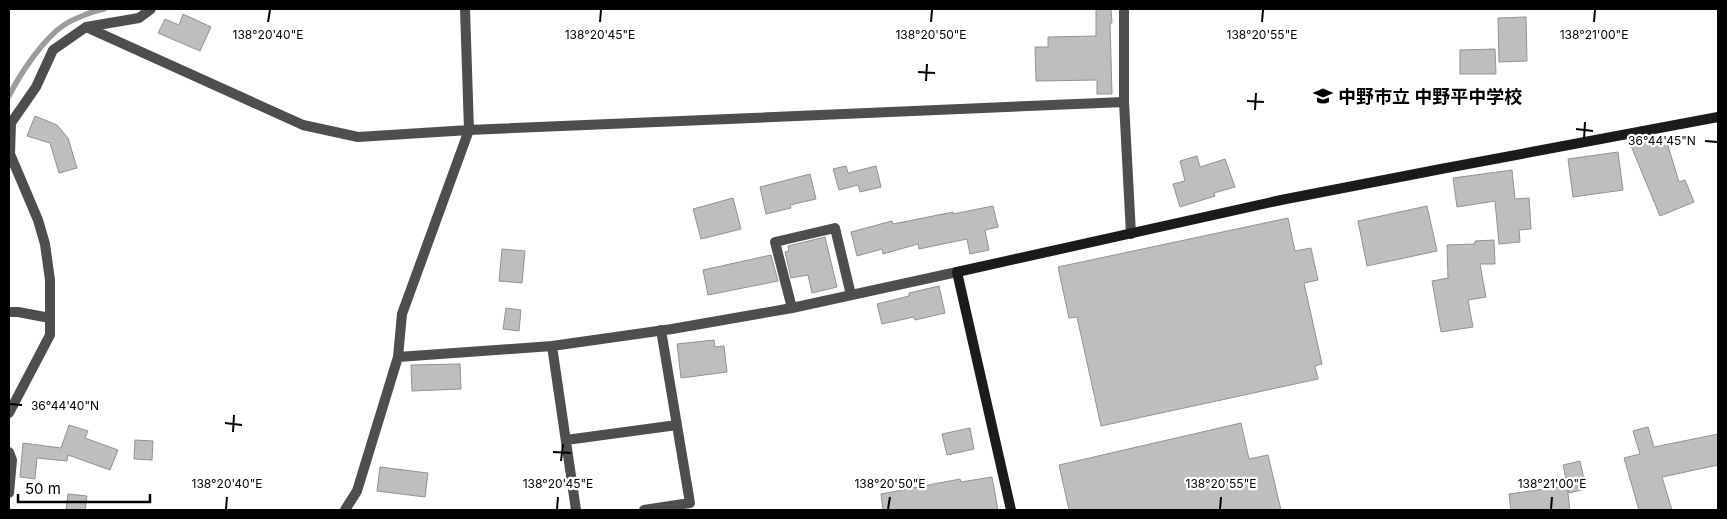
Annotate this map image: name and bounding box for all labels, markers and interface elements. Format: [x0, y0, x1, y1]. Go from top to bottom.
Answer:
text: 138°20'40"E [233, 27, 303, 42]
text: 138°20'45"E [565, 27, 635, 42]
text: 138°20'50"E [895, 27, 967, 42]
text: 138°20'55"E [1227, 27, 1297, 42]
text: 138°21'00"E [1560, 27, 1628, 42]
school or university icon: 中野市立 中野平中学校 [1312, 85, 1334, 107]
place label: 中野市立 中野平中学校 [1338, 86, 1522, 107]
text: 36°44'45"N [1628, 133, 1696, 148]
text: 36°44'40"N [31, 398, 99, 413]
scale bar [18, 472, 150, 504]
text: 138°20'40"E [192, 476, 262, 491]
text: 138°20'45"E [523, 476, 593, 491]
text: 138°20'50"E [854, 476, 926, 491]
text: 138°20'55"E [1186, 476, 1256, 491]
text: 138°21'00"E [1518, 476, 1586, 491]
text: 50 m [25, 479, 61, 498]

